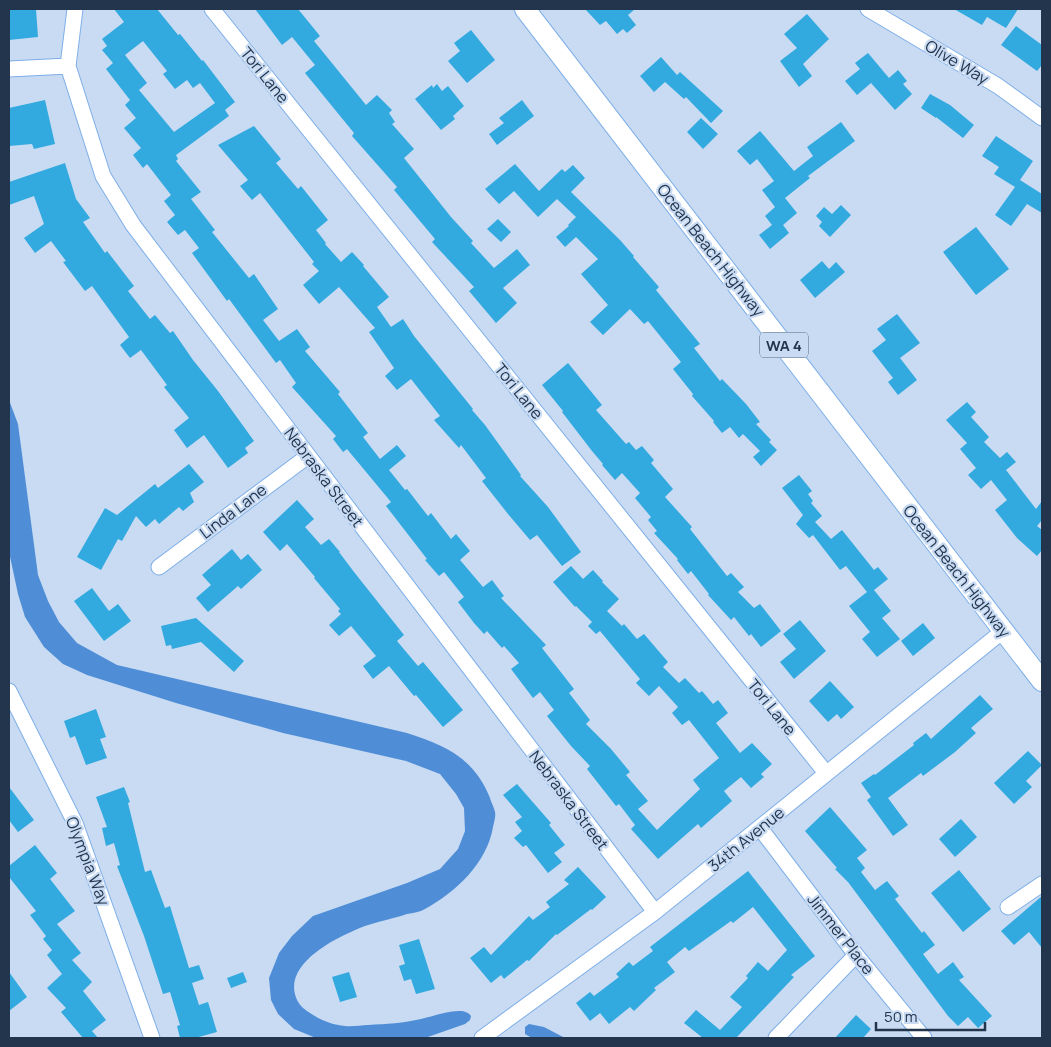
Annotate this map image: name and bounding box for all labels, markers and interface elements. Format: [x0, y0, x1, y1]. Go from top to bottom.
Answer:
street label: Olive Way [921, 34, 993, 90]
street label: Tori Lane [236, 42, 294, 108]
street label: Ocean Beach Highway [652, 179, 770, 321]
road number: WA 4 [760, 332, 808, 358]
street label: Tori Lane [490, 358, 548, 424]
street label: Nebraska Street [279, 423, 369, 531]
street label: Linda Lane [195, 479, 271, 543]
street label: Ocean Beach Highway [898, 500, 1016, 642]
street label: Tori Lane [743, 674, 801, 740]
street label: Nebraska Street [524, 746, 614, 854]
street label: 34th Avenue [703, 801, 789, 877]
street label: Olympia Way [61, 813, 115, 909]
street label: Jimmer Place [803, 889, 879, 979]
scale bar [876, 1000, 985, 1032]
text: 50 m [884, 1006, 918, 1027]

